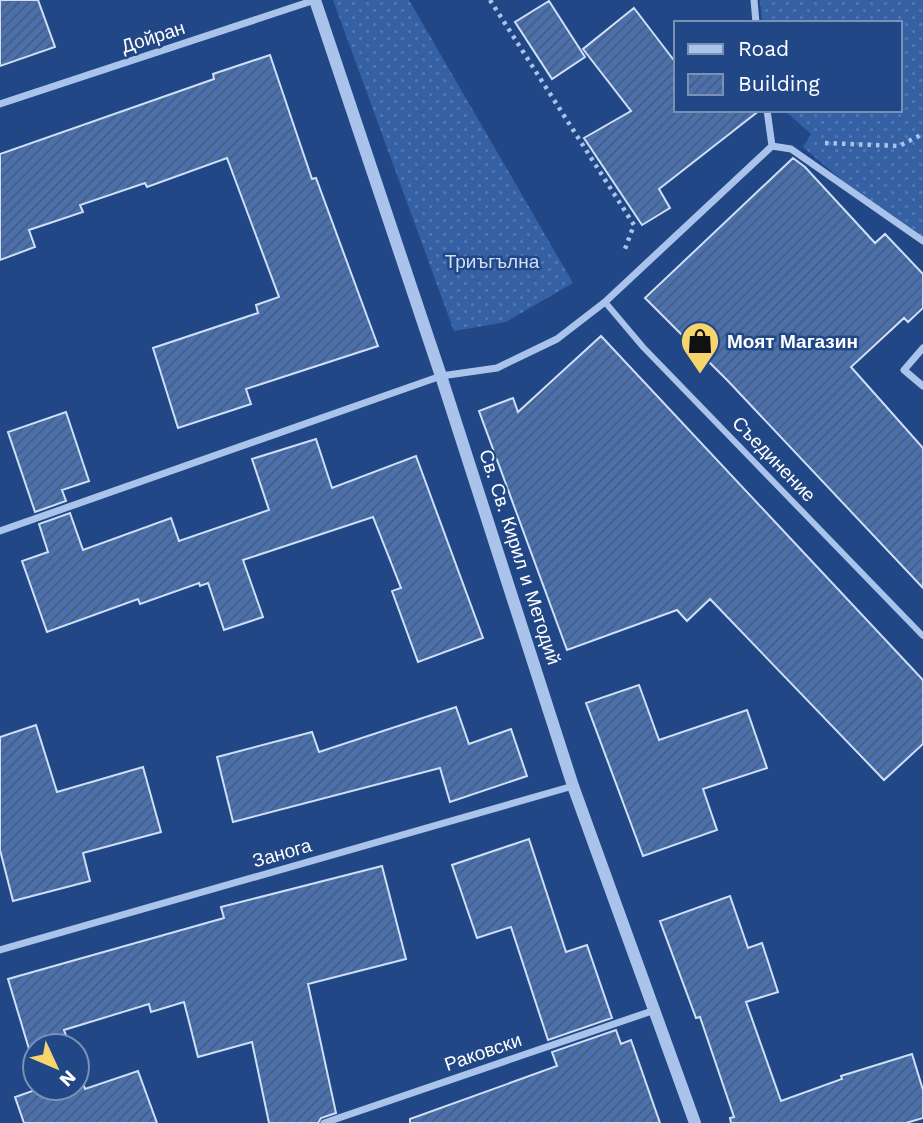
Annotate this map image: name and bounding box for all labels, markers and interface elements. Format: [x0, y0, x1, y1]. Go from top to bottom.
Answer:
street label: Дойран [118, 16, 188, 58]
legend [674, 21, 902, 112]
text: Road [738, 36, 789, 61]
text: Building [738, 71, 820, 96]
park label: Триъгълна [445, 250, 540, 273]
shop icon: Моят Магазин [679, 320, 721, 375]
place label: Моят Магазин [727, 330, 858, 353]
street label: Съединение [727, 411, 821, 507]
street label: Св. Св. Кирил и Методий [474, 446, 566, 668]
street label: Занога [250, 834, 315, 872]
street label: Раковски [441, 1028, 525, 1076]
north arrow [21, 1032, 91, 1102]
text: N [55, 1065, 81, 1092]

